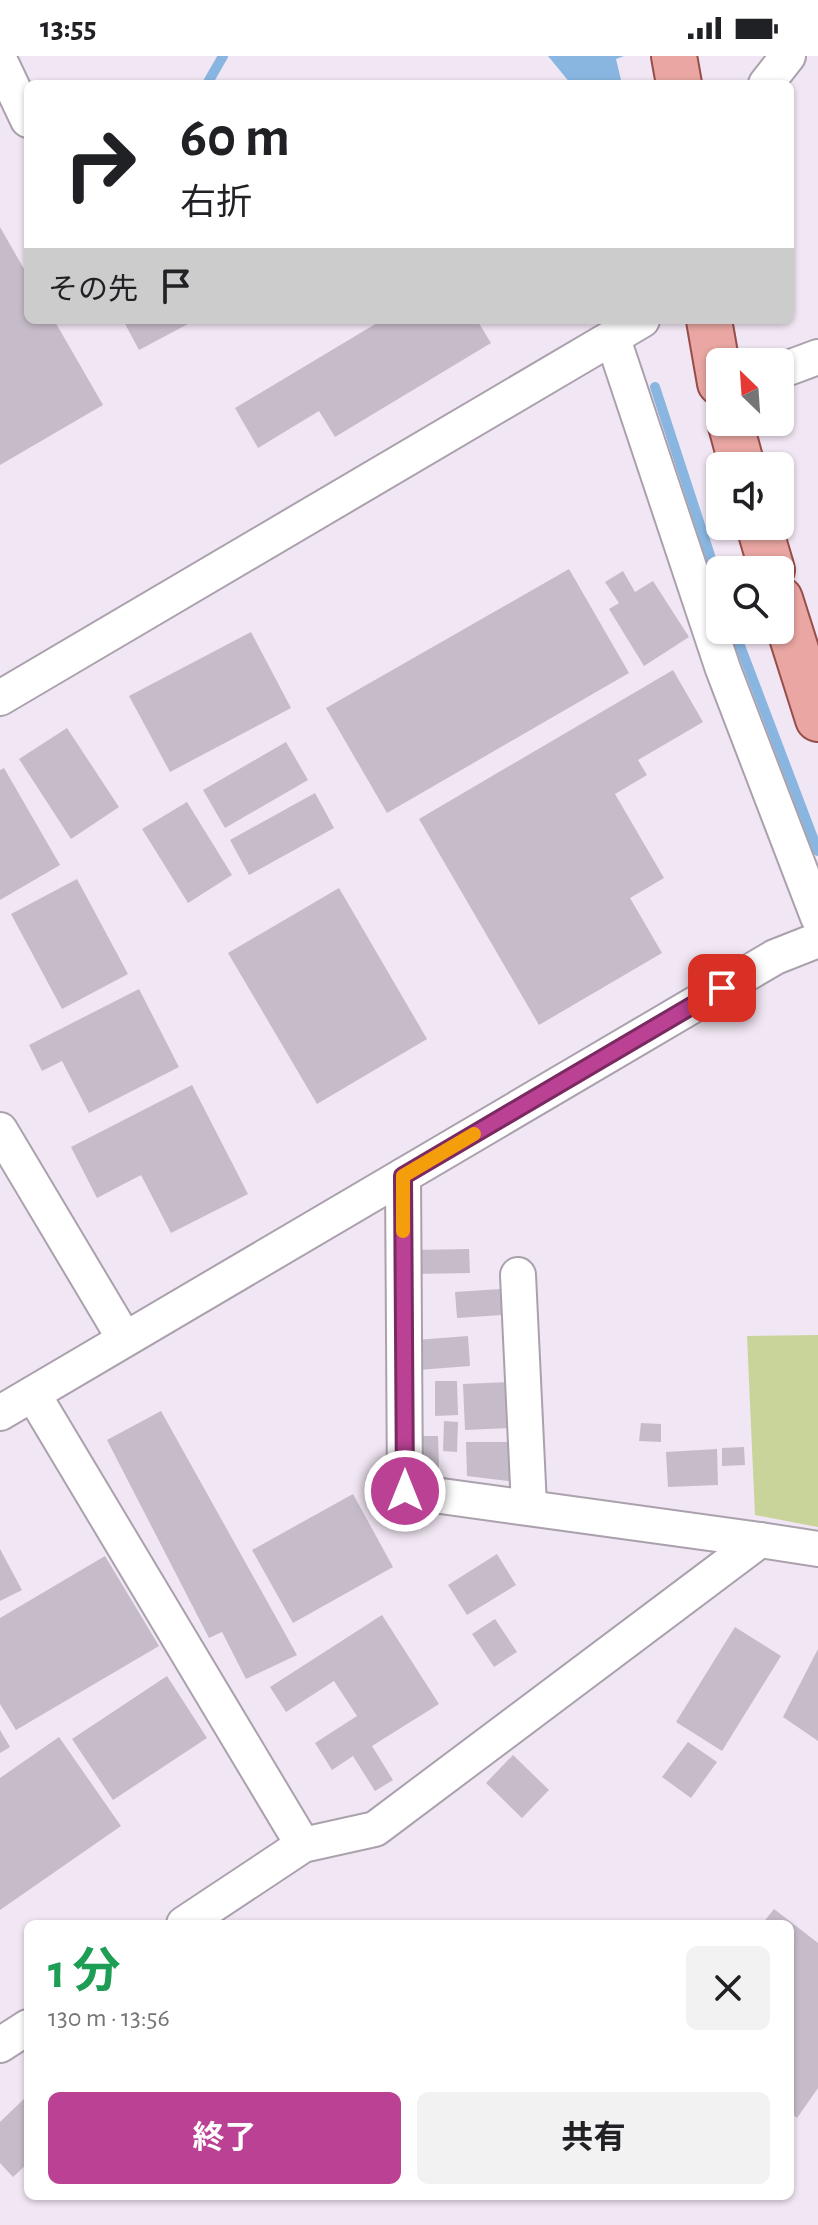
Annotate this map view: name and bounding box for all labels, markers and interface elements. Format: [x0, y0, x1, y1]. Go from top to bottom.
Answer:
text: 13:55 [40, 13, 97, 43]
text: 60 m [180, 110, 290, 166]
icon: right [48, 112, 152, 216]
text: 右折 [180, 185, 252, 221]
icon: arrive [154, 264, 198, 308]
text: その先 [48, 275, 138, 305]
north arrow [706, 348, 794, 436]
map controls [706, 348, 794, 644]
button: sound [706, 452, 794, 540]
button: search [706, 556, 794, 644]
pin [688, 954, 756, 1022]
icon: arrive [700, 966, 744, 1010]
position arrow [363, 1449, 447, 1533]
button: close [686, 1946, 770, 2030]
text: 1 分 [48, 1949, 121, 1997]
text: 130 m · 13:56 [48, 2005, 170, 2031]
button: 終了 [48, 2092, 401, 2184]
button: 共有 [417, 2092, 770, 2184]

